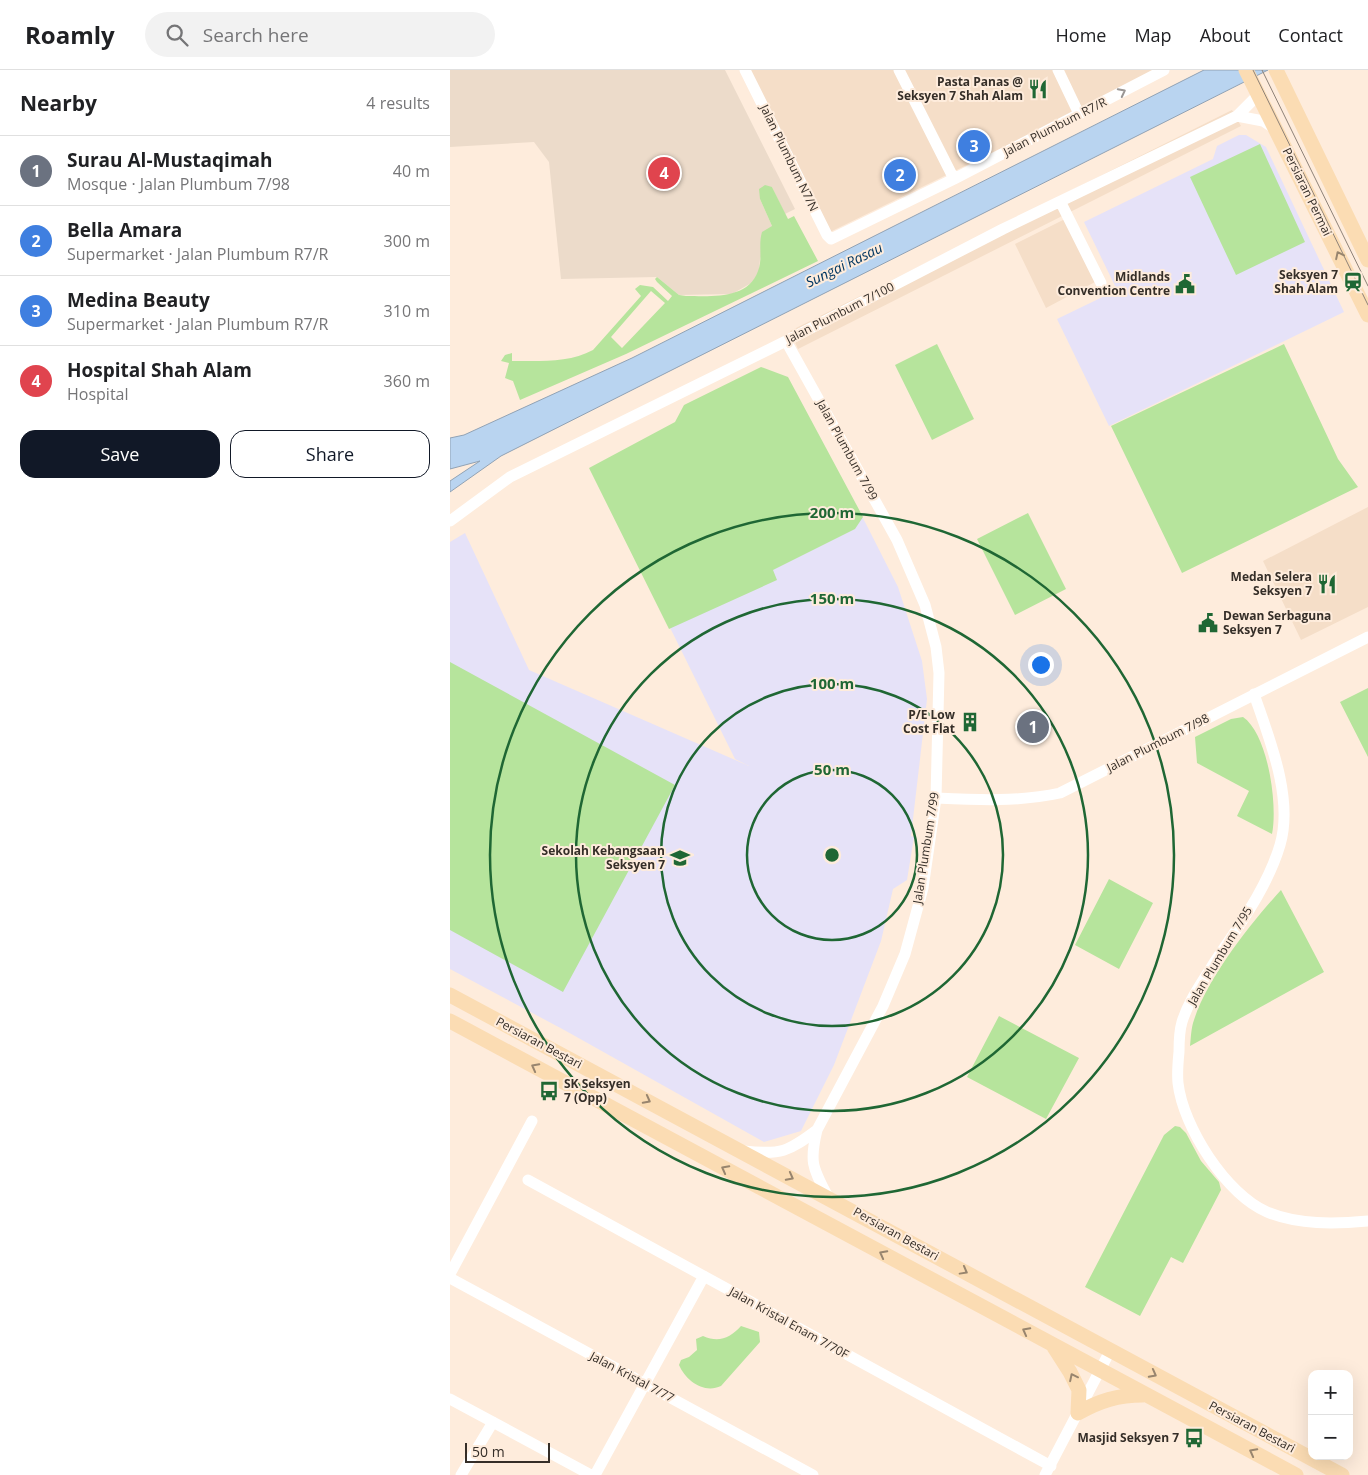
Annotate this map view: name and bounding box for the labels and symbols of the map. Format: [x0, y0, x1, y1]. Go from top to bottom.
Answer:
place label: Pasta Panas @ Seksyen 7 Shah Alam [897, 73, 1023, 104]
restaurant icon: Pasta Panas @ Seksyen 7 Shah Alam [1027, 78, 1049, 100]
one-way arrow [1117, 88, 1126, 98]
street label: Jalan Plumbum R7/R [999, 93, 1110, 160]
street label: Jalan Plumbum N7/N [756, 101, 823, 214]
pin: 3 [958, 127, 990, 165]
street label: Persiaran Permai [1279, 145, 1336, 239]
pin: 4 [648, 154, 680, 192]
pin: 2 [884, 156, 916, 194]
water label: Sungai Rasau [802, 238, 885, 291]
one-way arrow [1335, 252, 1345, 261]
place label: Seksyen 7 Shah Alam [1274, 266, 1338, 297]
place label: Midlands Convention Centre [1058, 268, 1170, 299]
station icon: Seksyen 7 Shah Alam [1342, 271, 1364, 293]
public building icon: Midlands Convention Centre [1174, 273, 1196, 295]
street label: Jalan Plumbum 7/100 [782, 278, 897, 348]
street label: Jalan Plumbum 7/99 [812, 395, 882, 503]
text: 200 m [810, 502, 854, 522]
place label: Medan Selera Seksyen 7 [1231, 568, 1312, 599]
restaurant icon: Medan Selera Seksyen 7 [1316, 573, 1338, 595]
text: 150 m [810, 588, 854, 608]
place label: Dewan Serbaguna Seksyen 7 [1223, 607, 1331, 638]
public building icon: Dewan Serbaguna Seksyen 7 [1197, 612, 1219, 634]
your location [1028, 652, 1054, 678]
text: 100 m [810, 673, 854, 693]
place label: P/E Low Cost Flat [903, 706, 956, 737]
pin: 1 [1017, 708, 1049, 746]
street label: Jalan Plumbum 7/98 [1103, 709, 1212, 776]
building icon: P/E Low Cost Flat [959, 711, 981, 733]
text: 50 m [814, 759, 850, 779]
street label: Jalan Plumbum 7/99 [908, 791, 943, 906]
place label: Sekolah Kebangsaan Seksyen 7 [542, 842, 665, 873]
centre of rings [823, 846, 841, 864]
school or university icon: Sekolah Kebangsaan Seksyen 7 [669, 847, 691, 869]
street label: Jalan Plumbum 7/95 [1183, 903, 1256, 1009]
street label: Persiaran Bestari [493, 1013, 585, 1072]
one-way arrow [531, 1063, 540, 1073]
place label: SK Seksyen 7 (Opp) [564, 1075, 631, 1106]
bus stop icon: SK Seksyen 7 (Opp) [538, 1080, 560, 1102]
one-way arrow [642, 1094, 651, 1104]
one-way arrow [721, 1165, 730, 1175]
one-way arrow [785, 1171, 794, 1181]
street label: Persiaran Bestari [850, 1203, 942, 1264]
one-way arrow [879, 1250, 888, 1260]
one-way arrow [959, 1265, 968, 1275]
street label: Jalan Kristal Enam 7/70F [726, 1282, 852, 1363]
one-way arrow [1023, 1327, 1032, 1337]
street label: Jalan Kristal 7/77 [586, 1347, 677, 1406]
one-way arrow [1148, 1368, 1157, 1378]
one-way arrow [1069, 1373, 1079, 1382]
street label: Persiaran Bestari [1206, 1397, 1298, 1456]
bus stop icon: Masjid Seksyen 7 [1183, 1427, 1205, 1449]
place label: Masjid Seksyen 7 [1078, 1429, 1179, 1446]
scale bar [465, 1440, 550, 1463]
one-way arrow [1249, 1448, 1258, 1458]

